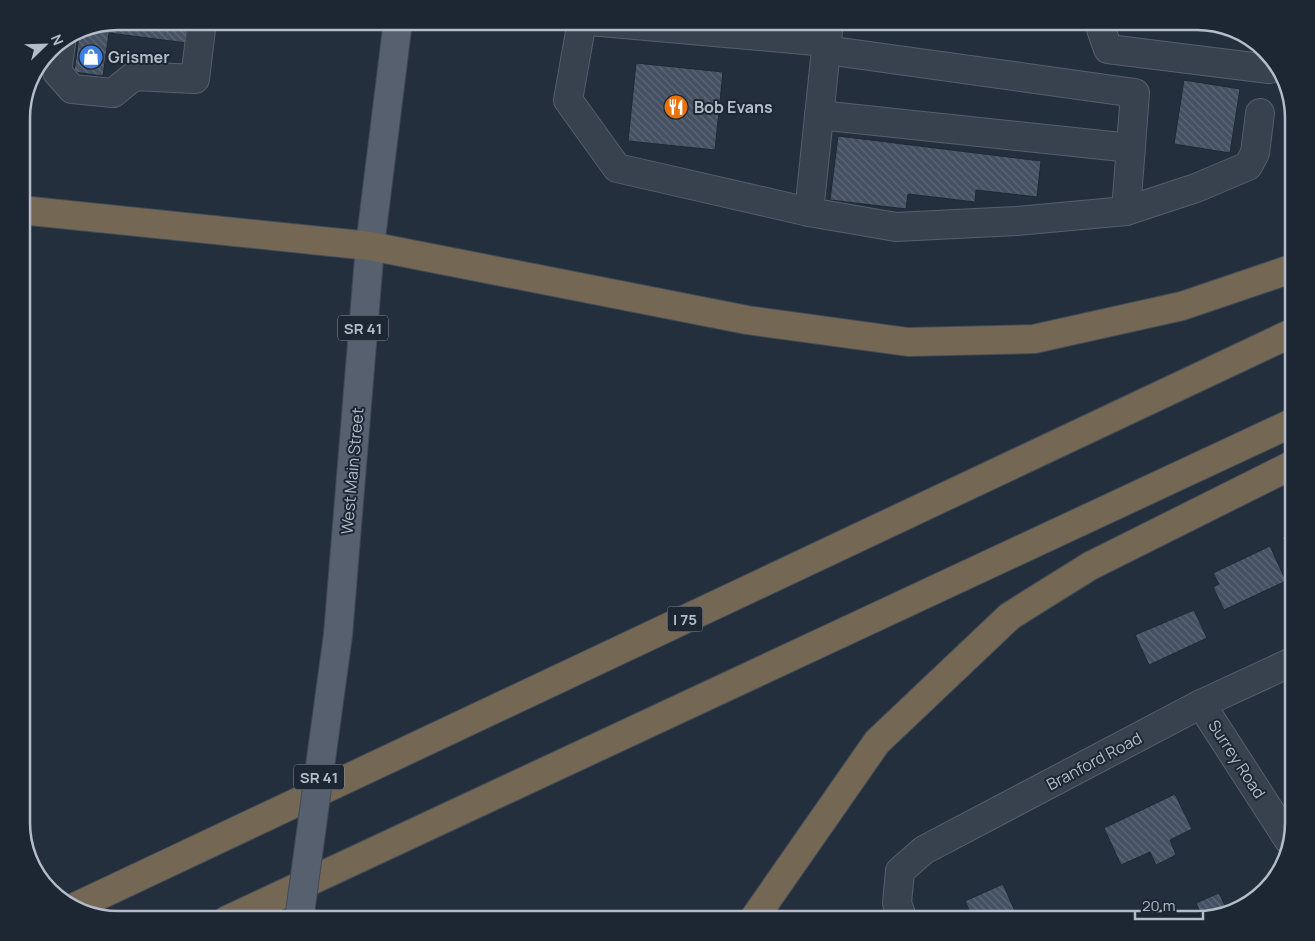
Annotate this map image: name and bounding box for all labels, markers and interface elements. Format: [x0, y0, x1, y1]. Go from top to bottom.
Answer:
north arrow [20, 20, 70, 70]
text: N [47, 31, 68, 48]
shop icon: Grismer [78, 44, 104, 70]
place label: Grismer [108, 46, 170, 68]
restaurant icon: Bob Evans [663, 94, 689, 120]
place label: Bob Evans [694, 96, 773, 118]
road number: SR 41 [338, 316, 388, 340]
street label: West Main Street [336, 407, 368, 535]
road number: I 75 [668, 606, 702, 632]
street label: Surrey Road [1203, 715, 1271, 803]
street label: Branford Road [1043, 727, 1145, 795]
road number: SR 41 [294, 764, 344, 790]
scale bar [1135, 888, 1202, 920]
text: 20 m [1142, 895, 1175, 916]

